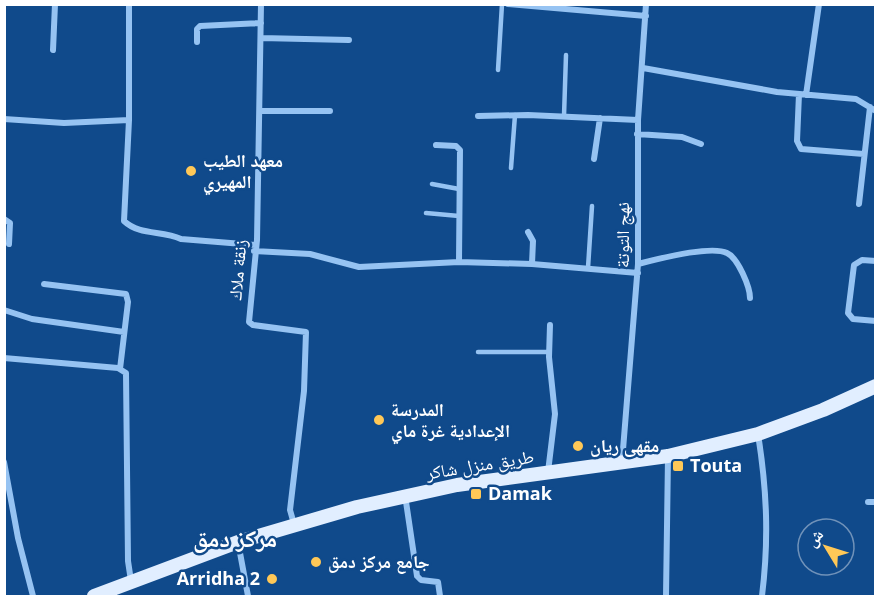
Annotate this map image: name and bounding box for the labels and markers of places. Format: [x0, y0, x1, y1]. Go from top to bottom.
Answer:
place label: معهد الطيب المهيري [203, 148, 283, 196]
marker: معهد الطيب المهيري [184, 164, 198, 178]
place label: المدرسة الإعدادية غرة ماي [391, 397, 510, 445]
marker: المدرسة الإعدادية غرة ماي [372, 413, 386, 427]
place label: مقهى ريان [590, 433, 659, 457]
marker: مقهى ريان [571, 439, 585, 453]
place label: Touta [690, 453, 742, 477]
marker: Touta [671, 459, 685, 473]
place label: Damak [488, 481, 553, 505]
marker: Damak [469, 487, 483, 501]
place label: جامع مركز دمق [328, 549, 430, 574]
marker: جامع مركز دمق [309, 555, 323, 569]
place label: Arridha 2 [177, 566, 260, 590]
marker: Arridha 2 [265, 572, 279, 586]

